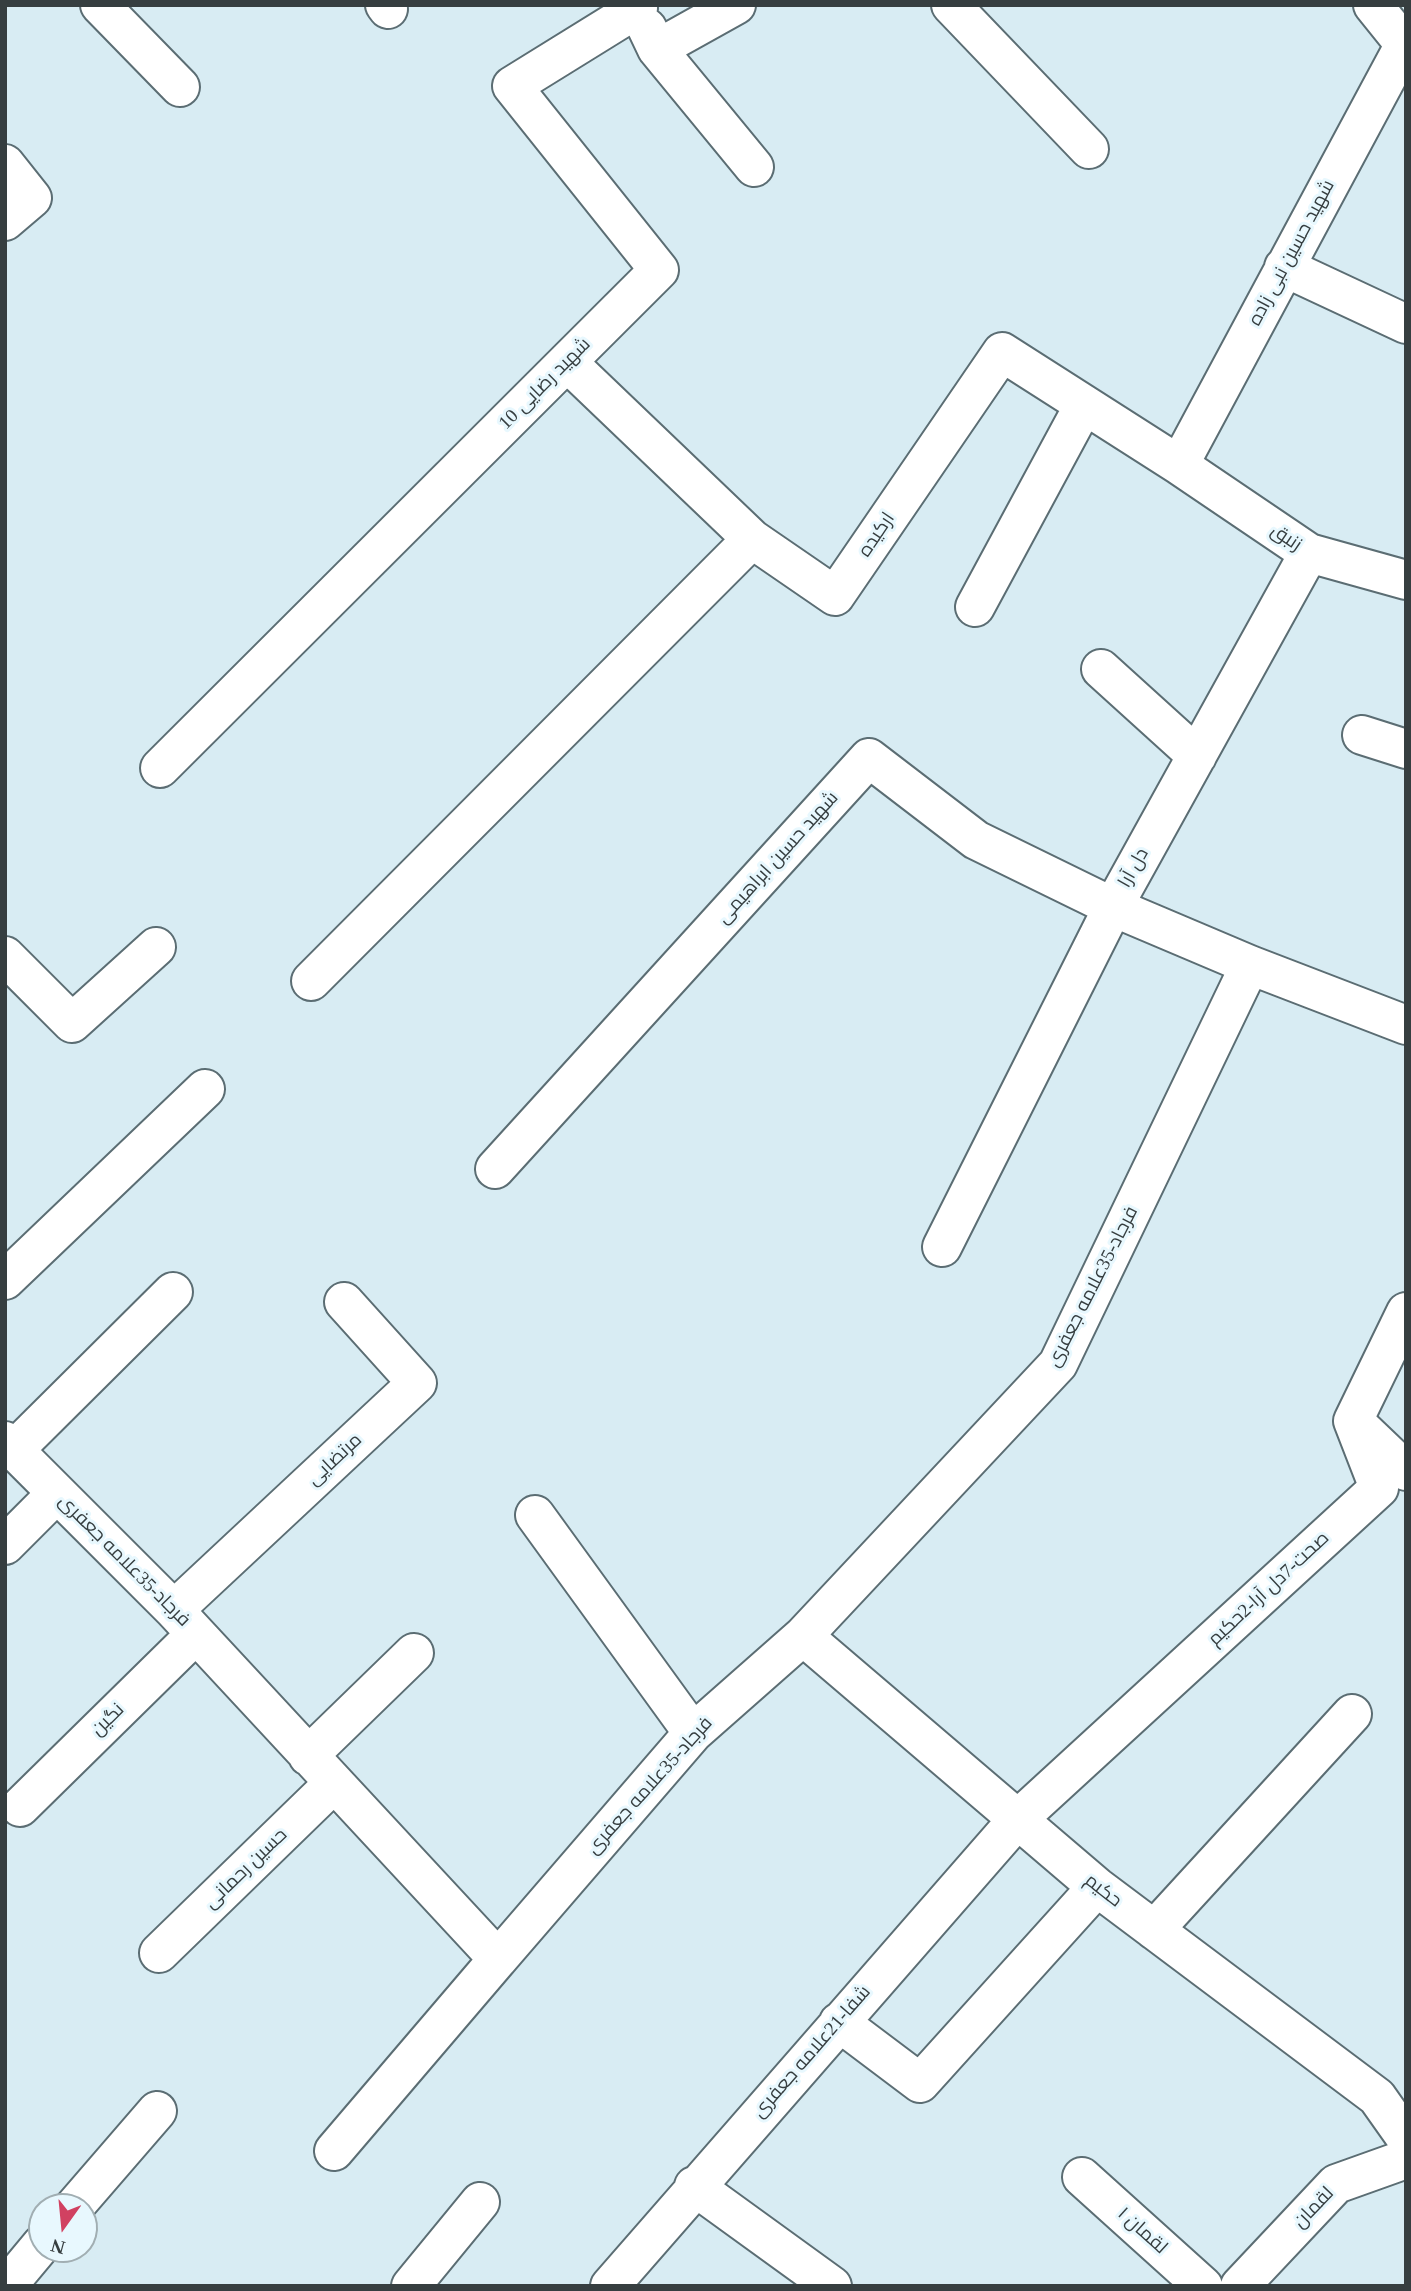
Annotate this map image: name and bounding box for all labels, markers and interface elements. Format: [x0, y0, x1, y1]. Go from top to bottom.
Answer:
street label: شهید حسین نبی زاده [1244, 176, 1340, 330]
street label: شهید رضایی 10 [494, 333, 596, 435]
street label: ارکیده [854, 508, 900, 562]
street label: زنبق [1266, 519, 1306, 557]
street label: شهید حسین ابراهیمی [712, 787, 844, 929]
street label: دل آرا [1114, 844, 1154, 892]
street label: فرجاد-35علامه جعفری [1043, 1203, 1143, 1371]
street label: مرتضایی [303, 1429, 367, 1491]
street label: فرجاد-35علامه جعفری [53, 1490, 195, 1632]
street label: صحت-7دل آرا-2حکیم [1204, 1527, 1334, 1651]
street label: نگین [87, 1699, 129, 1741]
street label: فرجاد-35علامه جعفری [582, 1712, 718, 1860]
street label: حسین رحمانی [200, 1824, 292, 1914]
street label: حکیم [1080, 1869, 1126, 1913]
street label: شفا-21علامه جعفری [748, 1981, 876, 2123]
street label: لقمان [1289, 2183, 1339, 2233]
north arrow [28, 2193, 98, 2263]
street label: لقمان ۱ [1112, 2203, 1172, 2259]
text: N [49, 2235, 67, 2259]

